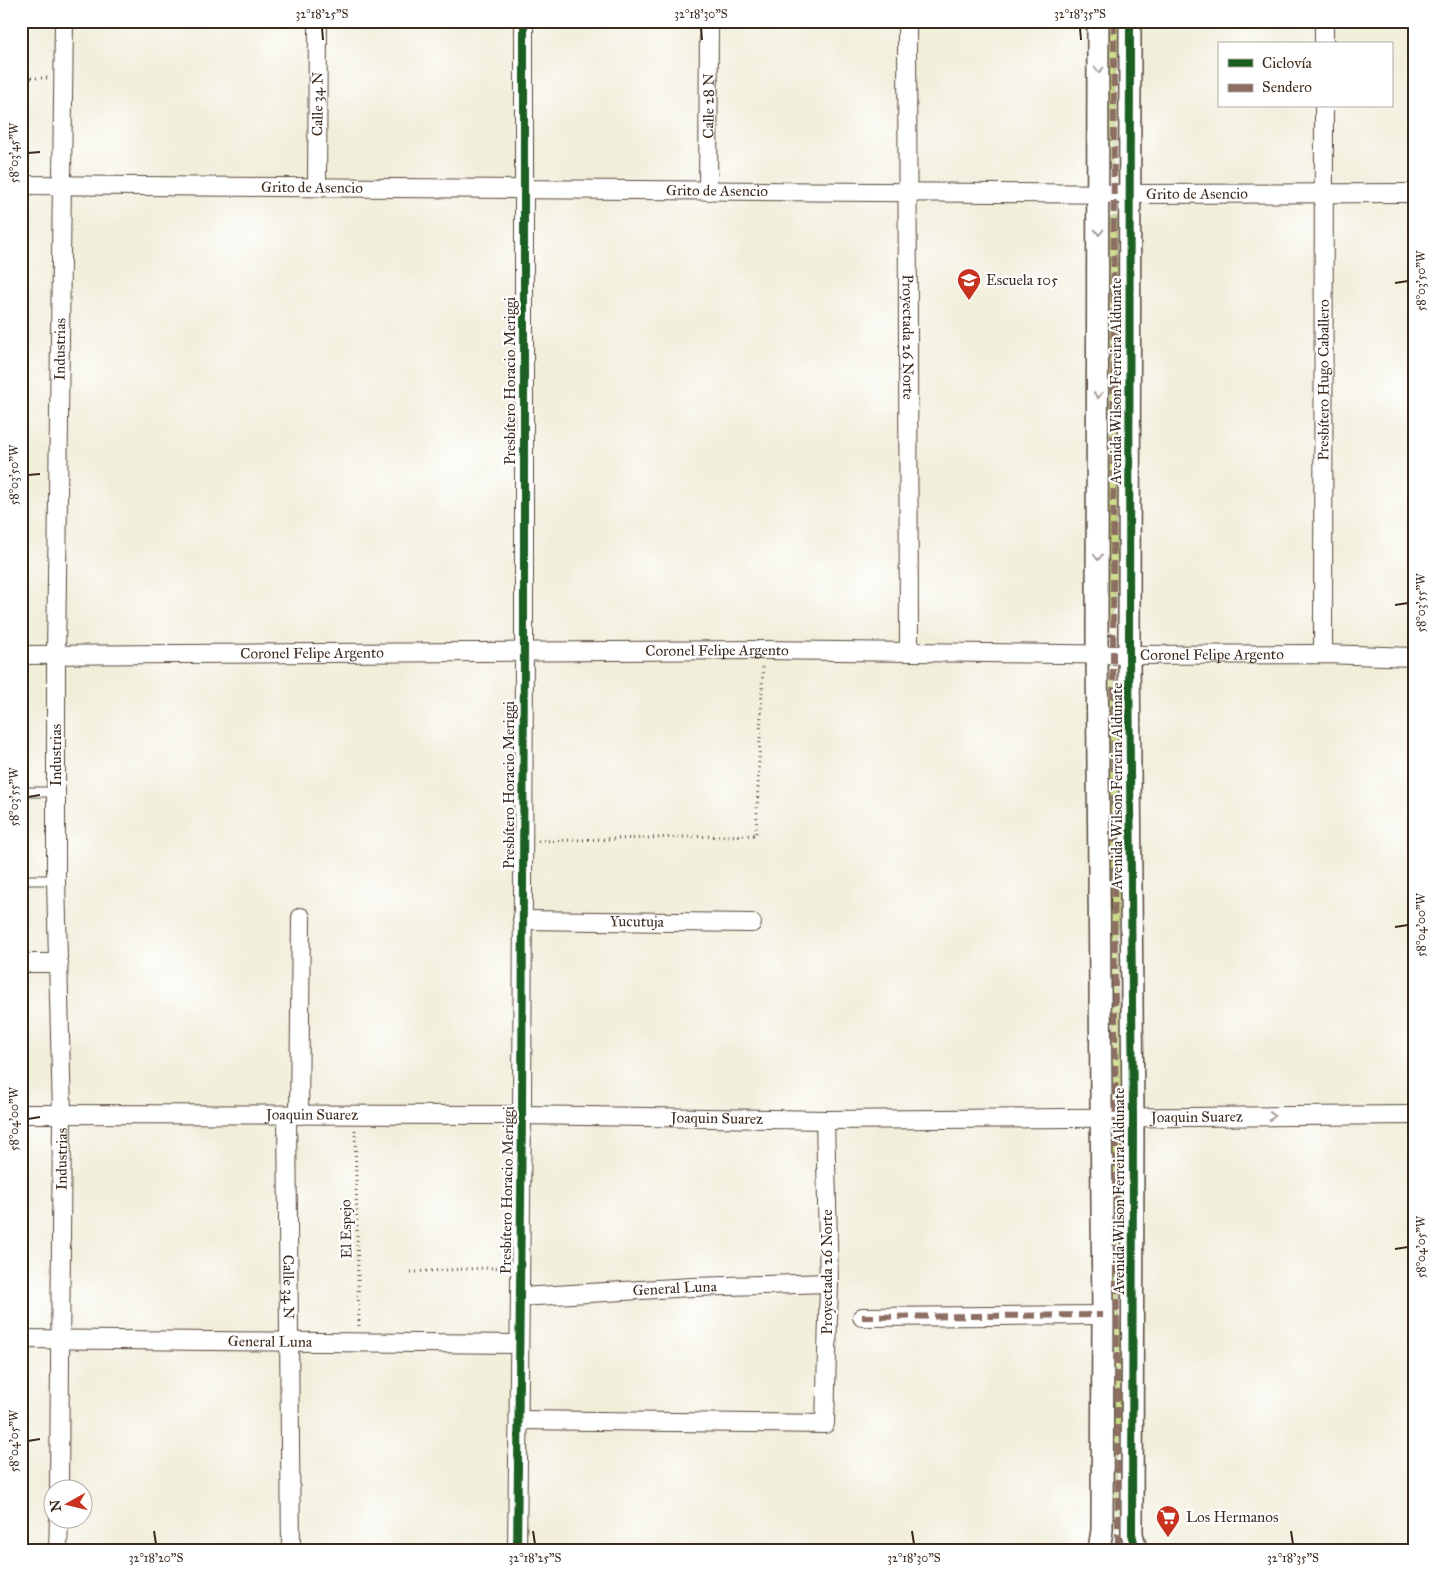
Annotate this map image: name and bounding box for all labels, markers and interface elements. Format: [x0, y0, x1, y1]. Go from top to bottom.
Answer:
text: 32°18'25"S [295, 7, 349, 21]
text: 32°18'30"S [674, 7, 728, 21]
text: 32°18'35"S [1054, 7, 1106, 21]
legend [1218, 42, 1392, 108]
text: Ciclovía [1262, 54, 1313, 72]
one-way arrow [1093, 66, 1104, 74]
street label: Calle 34 N [308, 71, 327, 136]
street label: Calle 28 N [699, 73, 718, 139]
text: Sendero [1262, 78, 1312, 96]
text: 58°03'45"W [7, 122, 21, 183]
street label: Grito de Asencio [261, 178, 363, 197]
street label: Grito de Asencio [666, 181, 768, 200]
street label: Grito de Asencio [1146, 185, 1248, 203]
one-way arrow [1094, 229, 1104, 237]
text: 58°03'50"W [1414, 250, 1428, 311]
school or university icon: Escuela 105 [956, 267, 982, 301]
place label: Escuela 105 [986, 271, 1058, 289]
street label: Proyectada 26 Norte [899, 274, 917, 400]
street label: Avenida Wilson Ferreira Aldunate [1107, 277, 1125, 486]
street label: Presbítero Horacio Meriggi [501, 297, 519, 465]
street label: Presbítero Hugo Caballero [1314, 299, 1333, 461]
street label: Industrias [50, 318, 69, 380]
one-way arrow [1093, 392, 1103, 399]
text: 58°03'50"W [7, 444, 21, 505]
one-way arrow [1093, 554, 1103, 562]
text: 58°03'55"W [1414, 573, 1428, 633]
street label: Coronel Felipe Argento [645, 641, 789, 660]
street label: Coronel Felipe Argento [240, 644, 384, 663]
street label: Coronel Felipe Argento [1140, 645, 1284, 664]
street label: Avenida Wilson Ferreira Aldunate [1108, 682, 1126, 891]
street label: Presbítero Horacio Meriggi [500, 701, 518, 869]
street label: Industrias [47, 724, 65, 786]
text: 58°03'55"W [7, 767, 21, 827]
text: 58°04'00"W [1414, 892, 1428, 957]
street label: Yucutuja [610, 912, 665, 931]
text: 58°04'00"W [7, 1086, 21, 1151]
street label: Avenida Wilson Ferreira Aldunate [1110, 1087, 1128, 1296]
street label: Joaquin Suarez [264, 1105, 358, 1125]
street label: Presbítero Horacio Meriggi [497, 1106, 517, 1274]
street label: Joaquin Suarez [1149, 1107, 1243, 1127]
street label: Joaquin Suarez [669, 1108, 763, 1128]
one-way arrow [1269, 1111, 1277, 1121]
street label: Industrias [52, 1128, 71, 1190]
street label: El Espejo [336, 1199, 356, 1259]
street label: Proyectada 26 Norte [818, 1209, 836, 1335]
text: 58°04'05"W [1414, 1215, 1428, 1278]
street label: Calle 34 N [279, 1255, 298, 1320]
street label: General Luna [632, 1277, 718, 1299]
street label: General Luna [228, 1332, 313, 1351]
text: 58°04'05"W [7, 1409, 21, 1472]
north arrow [42, 1478, 92, 1528]
text: N [46, 1499, 65, 1513]
supermarket icon: Los Hermanos [1155, 1504, 1181, 1538]
place label: Los Hermanos [1186, 1508, 1278, 1526]
text: 32°18'20"S [129, 1551, 183, 1565]
text: 32°18'25"S [508, 1551, 562, 1565]
text: 32°18'30"S [887, 1551, 941, 1565]
text: 32°18'35"S [1267, 1551, 1319, 1565]

